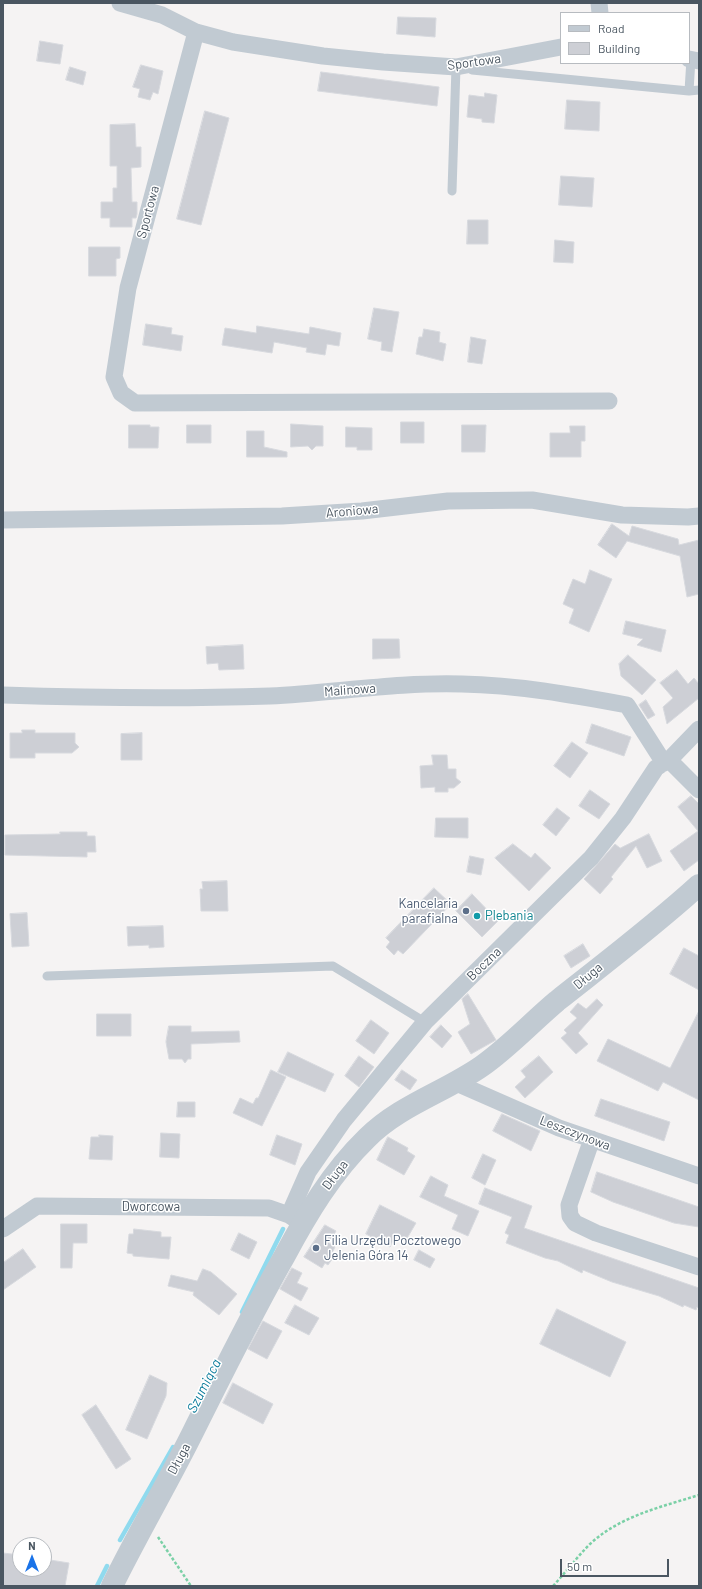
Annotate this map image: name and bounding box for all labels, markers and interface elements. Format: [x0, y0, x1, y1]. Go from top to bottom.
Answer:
legend [560, 12, 690, 64]
text: Road [598, 21, 625, 35]
text: Building [598, 41, 640, 55]
street label: Sportowa [446, 51, 502, 73]
street label: Sportowa [133, 184, 163, 240]
street label: Aroniowa [325, 501, 379, 521]
street label: Malinowa [324, 680, 376, 700]
place label: Kancelaria parafialna [399, 896, 458, 927]
marker: Kancelaria parafialna [461, 906, 471, 916]
place label: Plebania [485, 908, 533, 924]
marker: Plebania [472, 911, 482, 921]
street label: Boczna [464, 944, 504, 984]
street label: Długa [570, 959, 606, 993]
street label: Leszczynowa [537, 1112, 613, 1154]
street label: Długa [319, 1157, 351, 1193]
street label: Dworcowa [122, 1199, 180, 1215]
place label: Filia Urzędu Pocztowego Jelenia Góra 14 [324, 1233, 461, 1264]
marker: Filia Urzędu Pocztowego Jelenia Góra 14 [311, 1243, 321, 1253]
water label: Szumiąca [183, 1356, 225, 1416]
street label: Długa [164, 1441, 194, 1477]
north arrow [12, 1537, 52, 1577]
text: N [28, 1539, 36, 1552]
scale bar [562, 1551, 671, 1577]
text: 50 m [567, 1559, 592, 1573]

